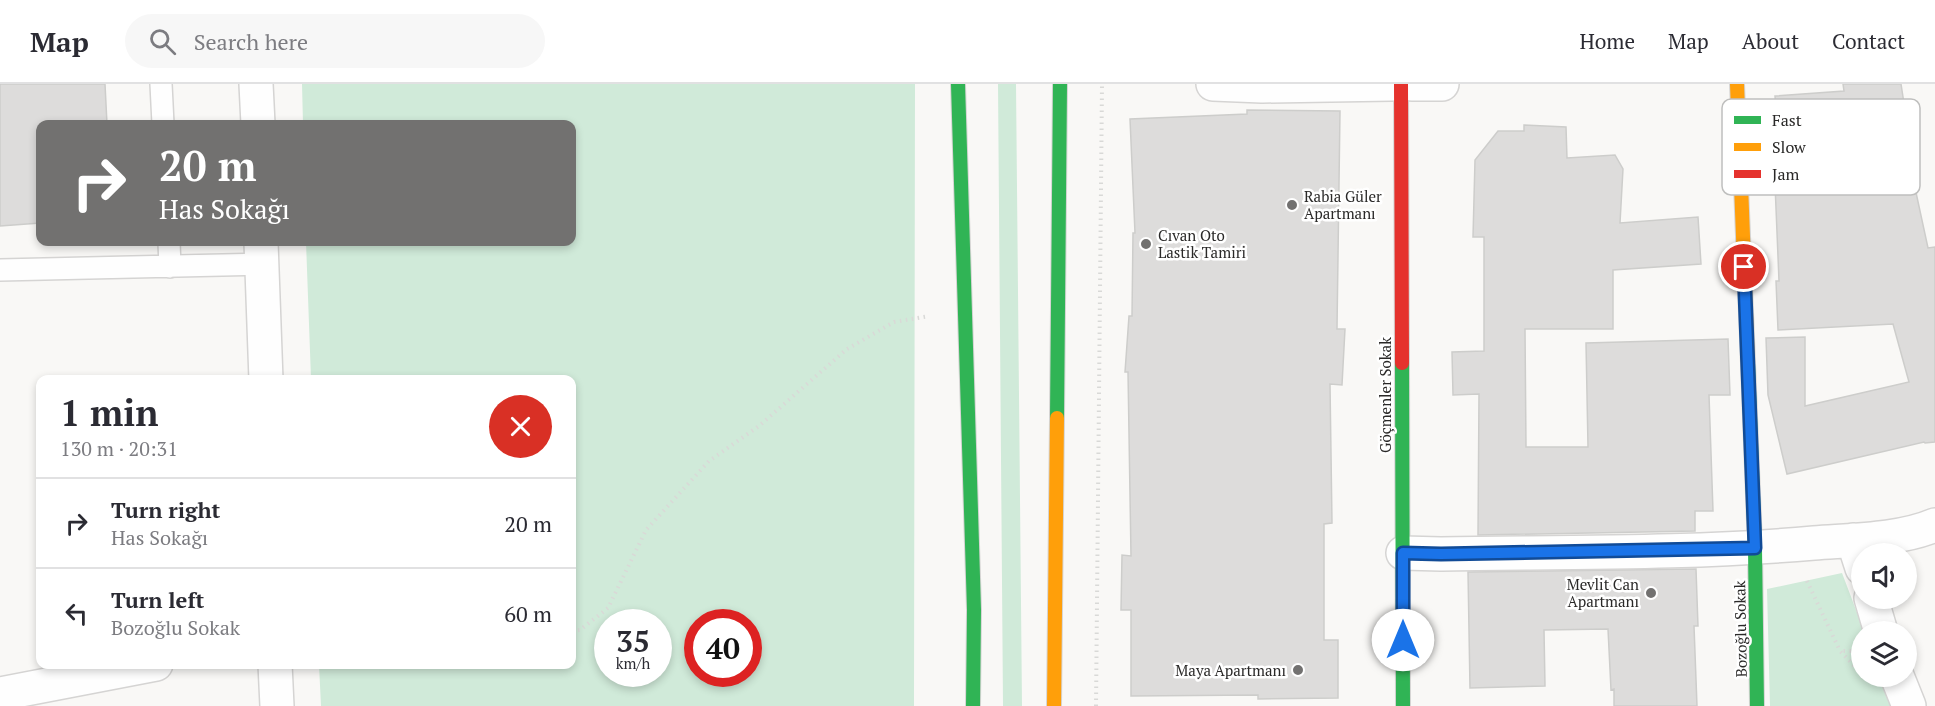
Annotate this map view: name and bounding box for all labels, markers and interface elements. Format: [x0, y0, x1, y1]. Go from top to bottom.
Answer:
search box [125, 14, 545, 68]
text: Map [30, 23, 89, 60]
icon: search [146, 25, 179, 58]
text: Search here [194, 27, 308, 56]
text: Home [1579, 27, 1635, 55]
text: Map [1668, 27, 1709, 55]
text: About [1742, 27, 1799, 55]
text: Contact [1832, 27, 1905, 55]
legend [1722, 99, 1920, 195]
text: Fast [1772, 109, 1802, 131]
text: Slow [1772, 136, 1806, 158]
text: 20 m [159, 137, 257, 193]
icon: right [60, 144, 138, 222]
text: Jam [1772, 163, 1800, 185]
place label: Rabia Güler Apartmanı [1304, 186, 1382, 223]
text: Has Sokağı [159, 191, 290, 227]
marker: Rabia Güler Apartmanı [1285, 198, 1299, 212]
place label: Cıvan Oto Lastik Tamiri [1158, 225, 1246, 262]
marker: Cıvan Oto Lastik Tamiri [1139, 237, 1153, 251]
pin [1718, 241, 1769, 292]
icon: arrive [1727, 250, 1760, 283]
street label: Göçmenler Sokak [1375, 337, 1395, 453]
text: 1 min [60, 389, 158, 436]
button: close [489, 395, 552, 458]
text: 130 m · 20:31 [60, 435, 178, 462]
text: Turn right [111, 495, 220, 524]
icon: right [60, 507, 93, 540]
text: 20 m [504, 509, 552, 538]
text: Has Sokağı [111, 524, 208, 551]
map controls [1851, 543, 1917, 687]
button: sound [1851, 543, 1917, 609]
place label: Mevlit Can Apartmanı [1567, 574, 1639, 611]
street label: Bozoğlu Sokak [1729, 580, 1751, 678]
text: Turn left [111, 585, 204, 614]
marker: Mevlit Can Apartmanı [1644, 586, 1658, 600]
icon: left [60, 597, 93, 630]
text: 60 m [504, 599, 552, 628]
position arrow [1371, 608, 1435, 672]
speed limit sign: 40 [684, 609, 762, 687]
text: Bozoğlu Sokak [111, 614, 240, 641]
text: 35 [616, 621, 650, 661]
button: layers [1851, 621, 1917, 687]
text: km/h [616, 653, 650, 673]
place label: Maya Apartmanı [1175, 660, 1286, 680]
marker: Maya Apartmanı [1291, 663, 1305, 677]

